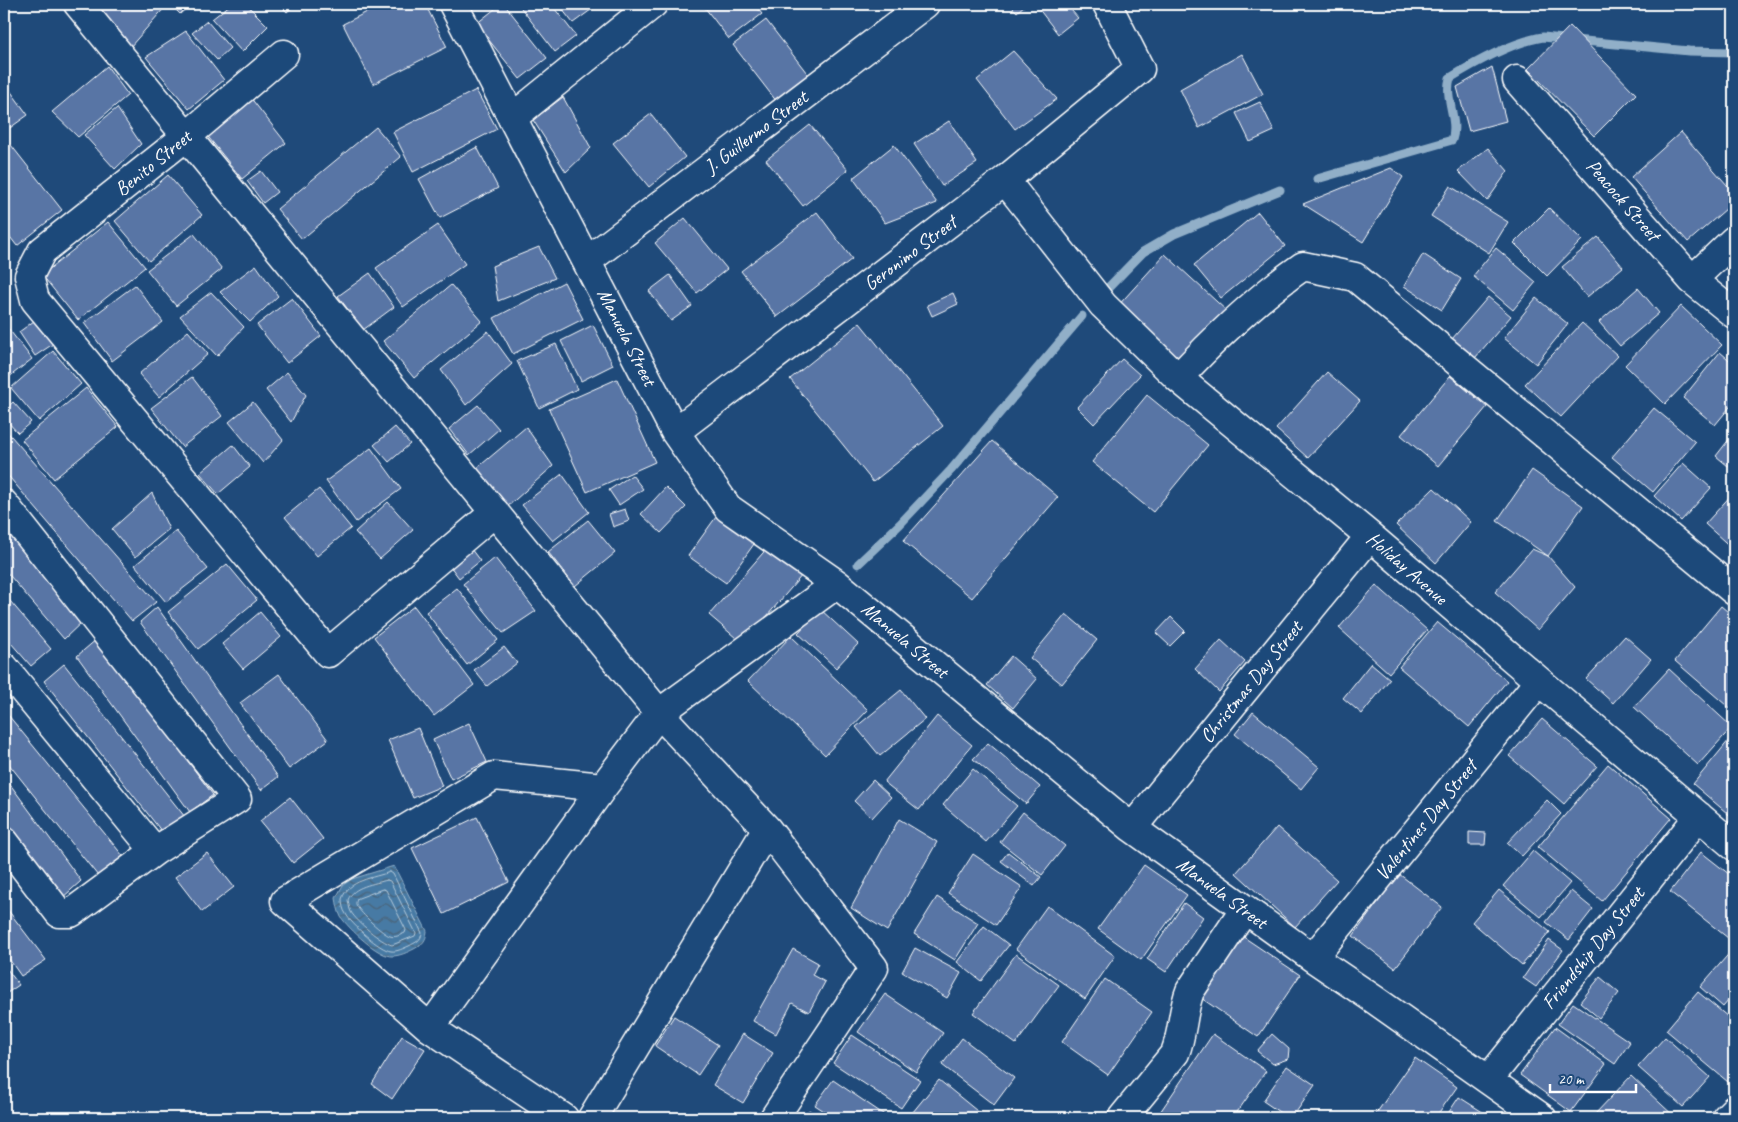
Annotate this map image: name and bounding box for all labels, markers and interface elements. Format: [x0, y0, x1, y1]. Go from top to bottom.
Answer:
street label: J. Guillermo Street [699, 84, 815, 180]
street label: Benito Street [110, 123, 198, 201]
street label: Peacock Street [1581, 154, 1668, 249]
street label: Geronimo Street [859, 208, 964, 296]
street label: Manuela Street [592, 284, 663, 392]
street label: Holiday Avenue [1361, 526, 1454, 611]
street label: Manuela Street [856, 596, 956, 685]
street label: Christmas Day Street [1194, 614, 1309, 748]
street label: Valentines Day Street [1370, 752, 1485, 886]
street label: Manuela Street [1172, 852, 1274, 936]
street label: Friendship Day Street [1536, 880, 1651, 1014]
scale bar [1550, 1062, 1637, 1094]
text: 20 m [1558, 1070, 1585, 1089]

